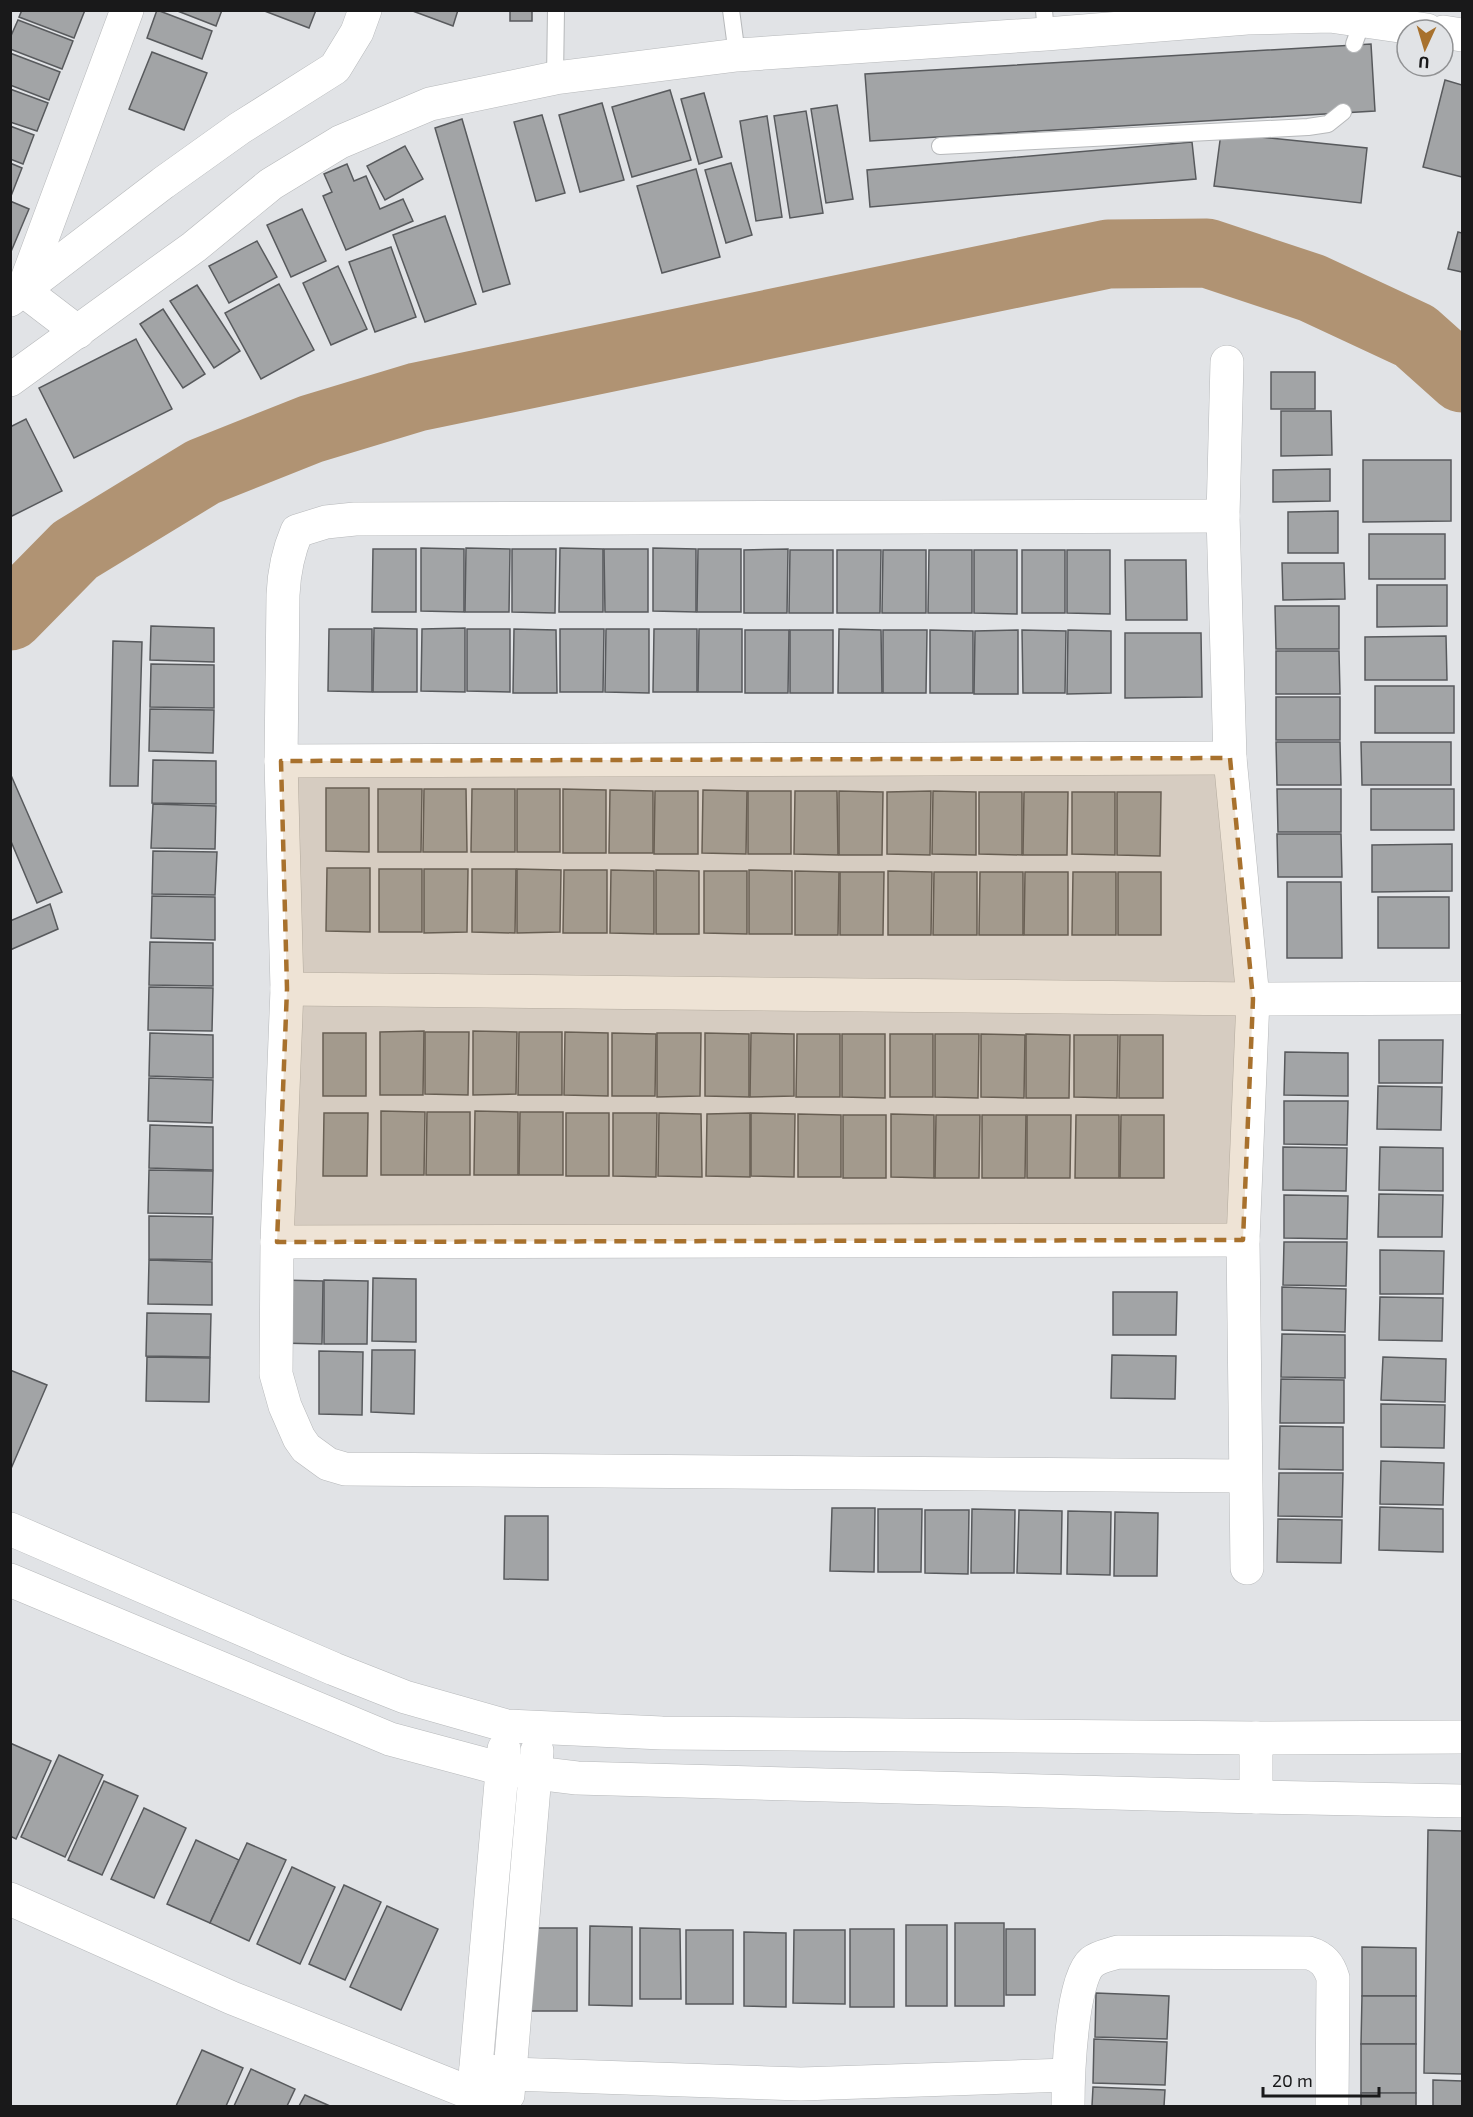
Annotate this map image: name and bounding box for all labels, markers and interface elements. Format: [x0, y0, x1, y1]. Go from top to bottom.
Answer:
north arrow [1395, 18, 1455, 78]
text: U [1418, 54, 1430, 73]
scale bar [1263, 2060, 1378, 2098]
text: 20 m [1272, 2069, 1313, 2091]

